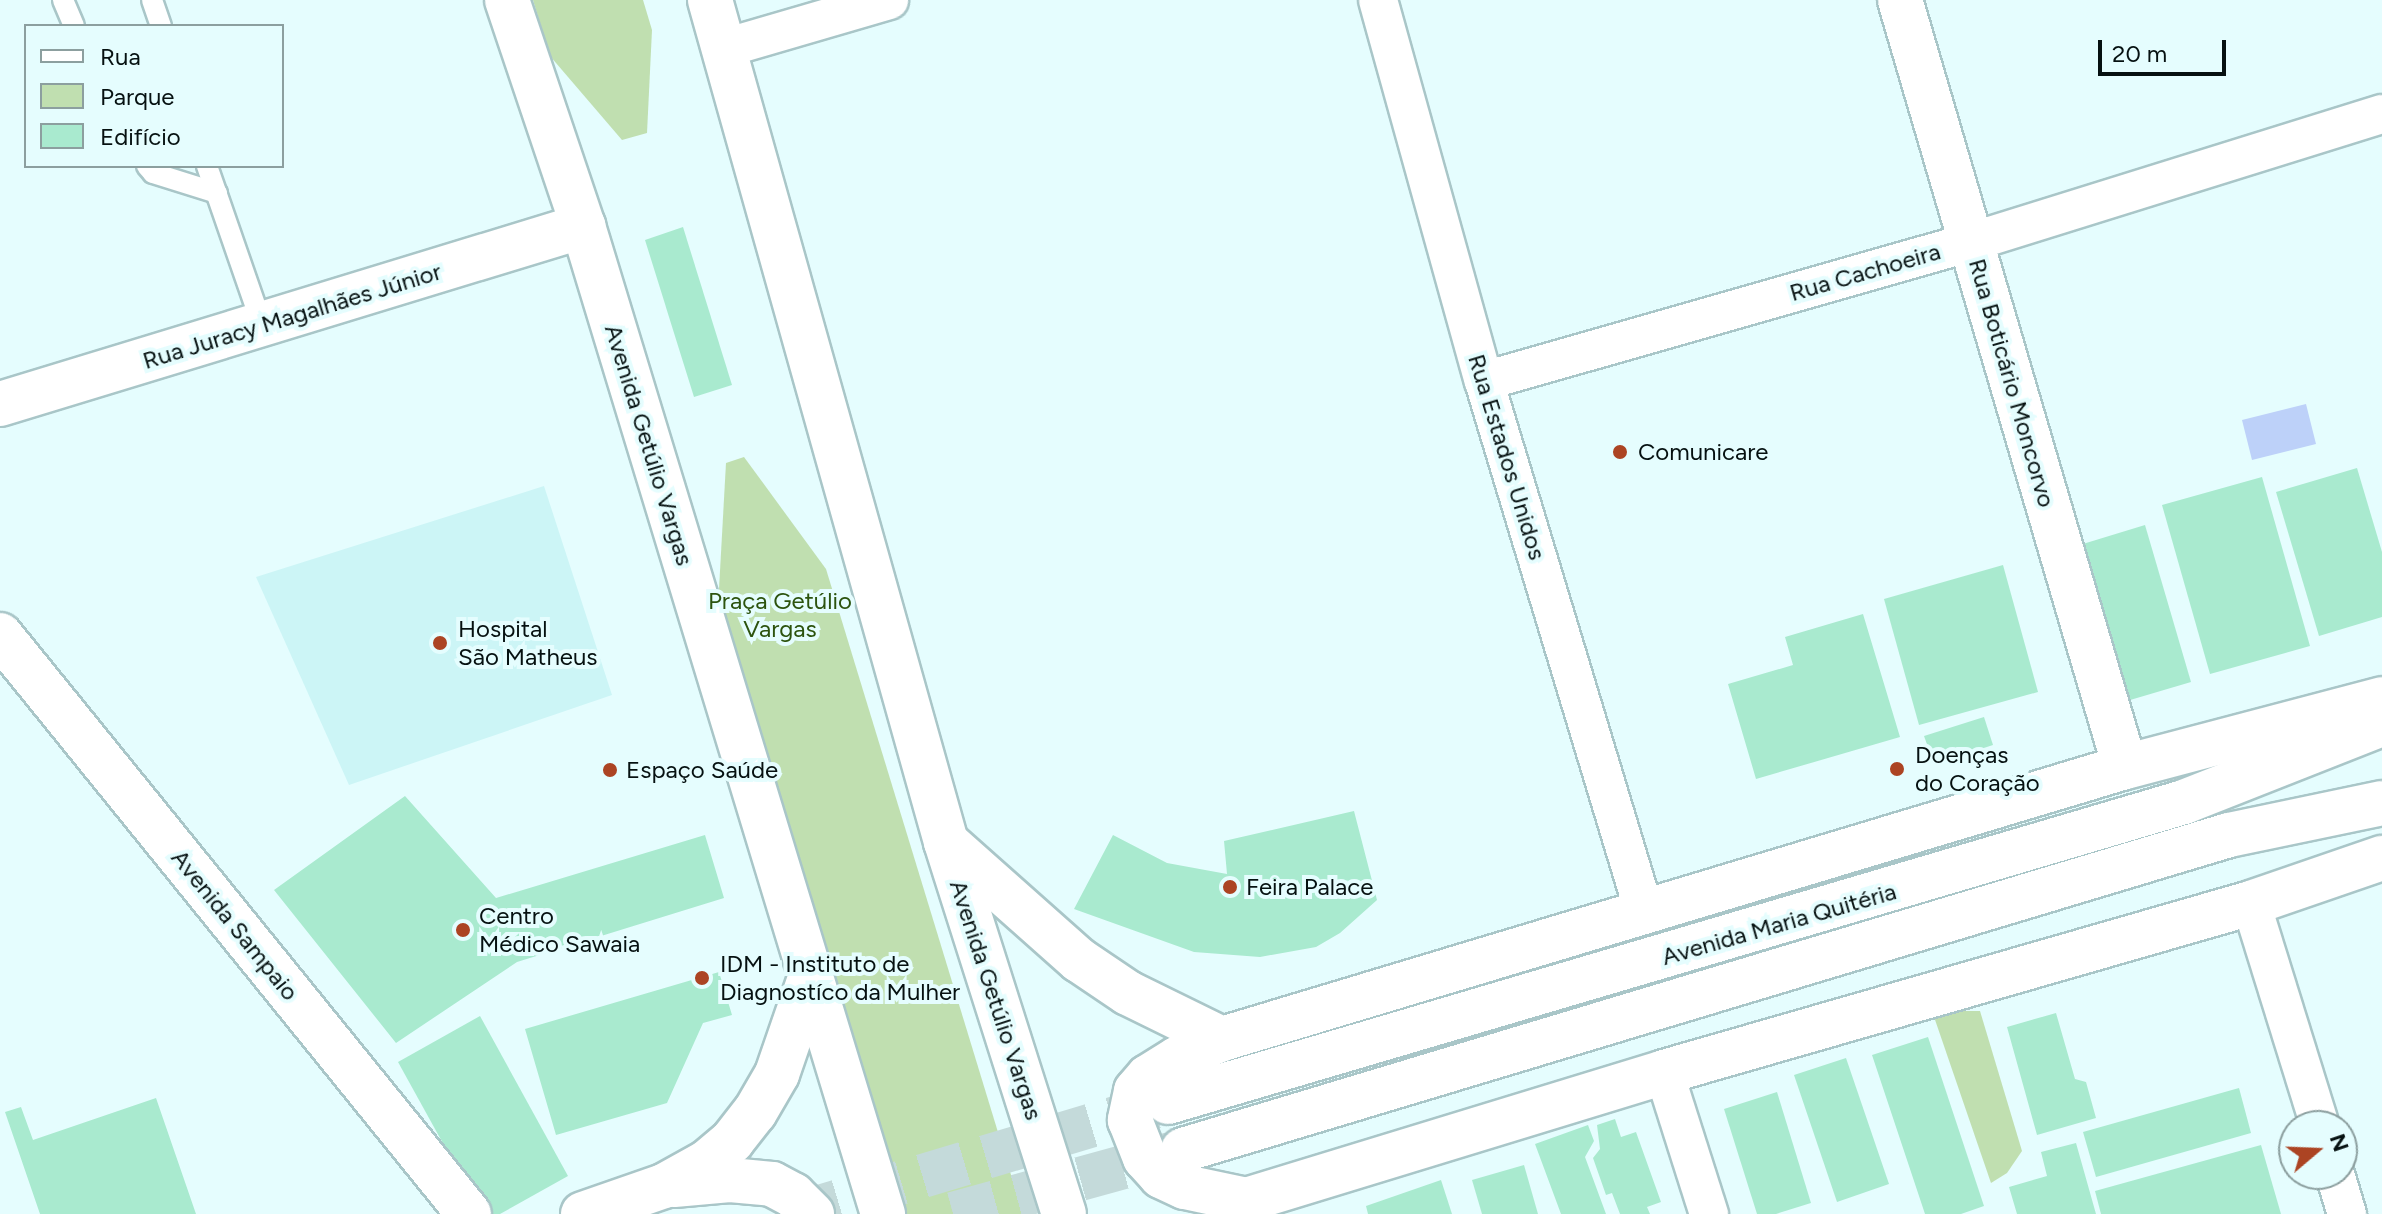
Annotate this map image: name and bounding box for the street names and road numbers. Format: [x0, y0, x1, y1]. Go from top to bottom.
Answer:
street label: Rua Cachoeira [1786, 237, 1944, 307]
street label: Rua Boticário Moncorvo [1963, 255, 2061, 511]
street label: Rua Juracy Magalhães Júnior [139, 257, 445, 375]
street label: Avenida Getúlio Vargas [599, 321, 699, 569]
street label: Rua Estados Unidos [1462, 351, 1552, 563]
street label: Avenida Sampaio [165, 844, 305, 1006]
street label: Avenida Getúlio Vargas [944, 876, 1048, 1124]
street label: Avenida Maria Quitéria [1658, 877, 1900, 971]

